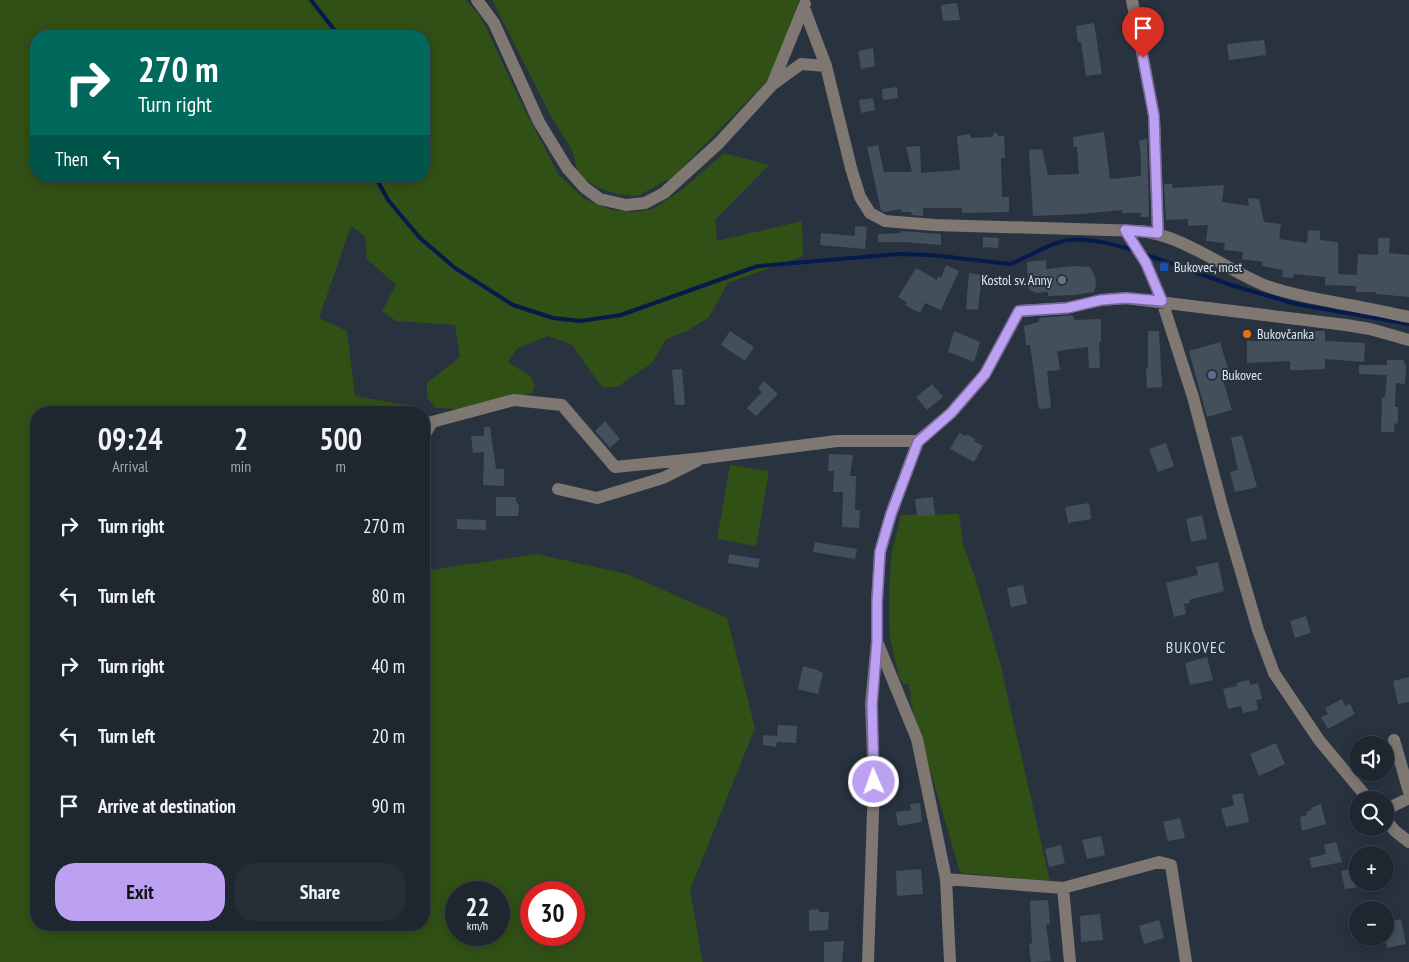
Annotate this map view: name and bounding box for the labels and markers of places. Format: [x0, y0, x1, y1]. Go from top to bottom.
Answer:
pin [1122, 7, 1164, 58]
place label: Bukovec, most [1174, 258, 1242, 276]
marker: Bukovec, most [1158, 261, 1170, 273]
place label: Kostol sv. Anny [981, 271, 1053, 289]
marker: Kostol sv. Anny [1056, 274, 1068, 286]
place label: Bukovčanka [1257, 325, 1314, 343]
marker: Bukovčanka [1241, 328, 1253, 340]
place label: Bukovec [1222, 366, 1262, 384]
marker: Bukovec [1206, 369, 1218, 381]

